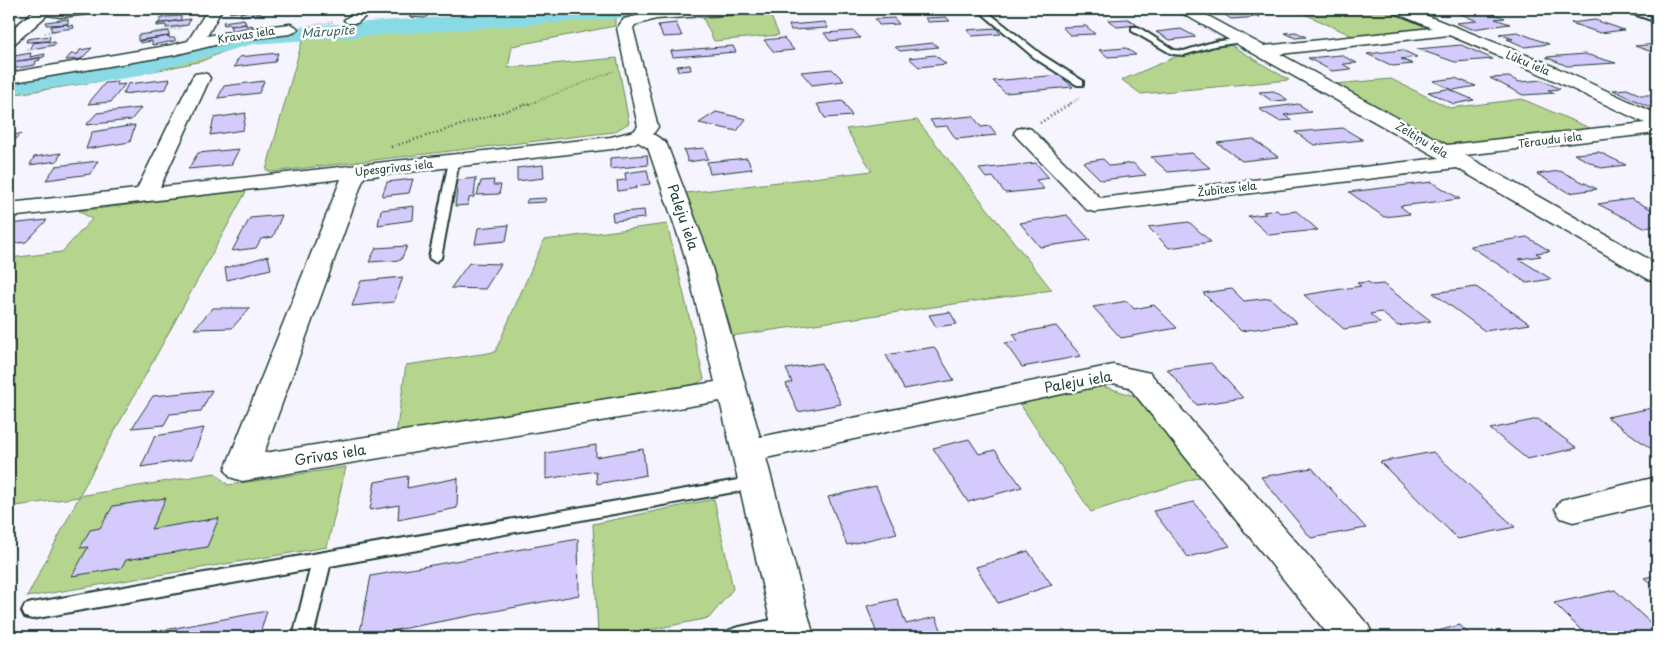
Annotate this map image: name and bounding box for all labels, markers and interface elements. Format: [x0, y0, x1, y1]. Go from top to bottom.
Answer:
water label: Mārupīte [301, 20, 356, 42]
street label: Kravas iela [216, 22, 276, 47]
street label: Lūku iela [1504, 46, 1553, 79]
street label: Zeltiņu iela [1393, 117, 1452, 162]
street label: Tēraudu iela [1517, 127, 1583, 152]
street label: Upesgrīvas iela [354, 155, 434, 180]
street label: Žubītes iela [1196, 176, 1258, 201]
street label: Paleju iela [662, 181, 705, 253]
street label: Paleju iela [1042, 365, 1114, 398]
street label: Grīvas iela [293, 438, 367, 471]

